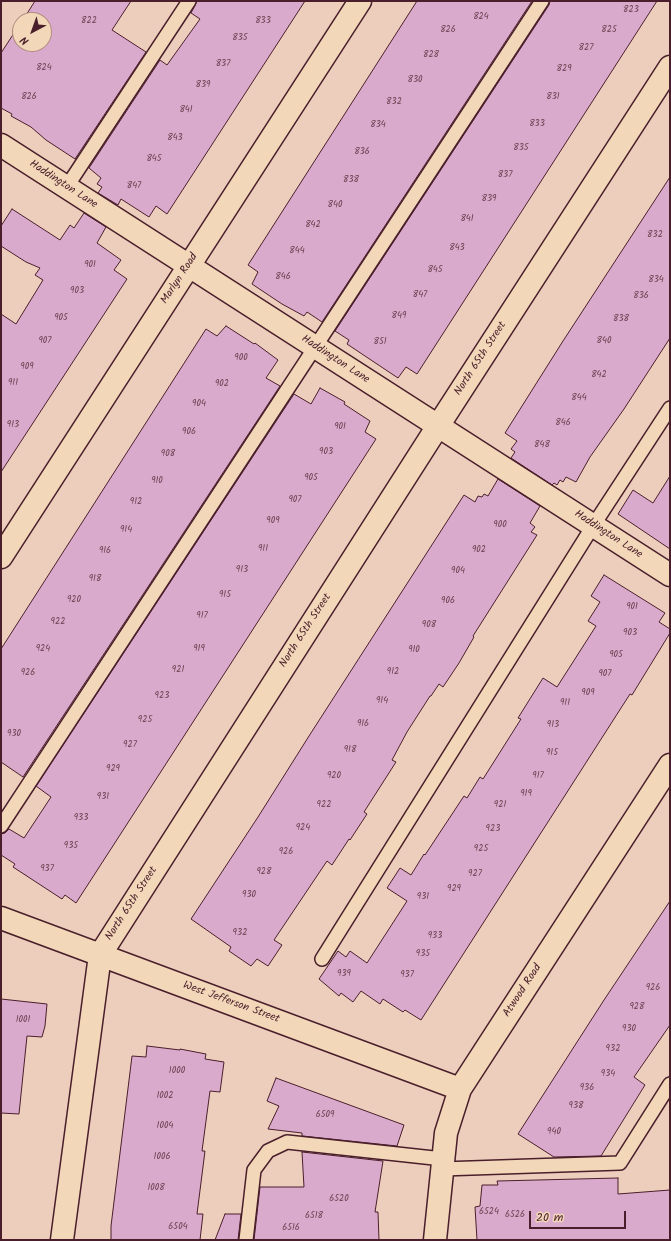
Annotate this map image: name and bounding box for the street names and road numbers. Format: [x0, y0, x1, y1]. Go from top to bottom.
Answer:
street label: Haddington Lane [26, 158, 100, 212]
street label: Marlyn Road [159, 251, 201, 307]
street label: North 65th Street [452, 320, 510, 398]
street label: Haddington Lane [298, 333, 372, 387]
street label: Haddington Lane [571, 508, 645, 562]
street label: North 65th Street [277, 592, 335, 670]
street label: North 65th Street [103, 865, 161, 943]
street label: Atwood Road [501, 962, 545, 1020]
street label: West Jefferson Street [181, 979, 281, 1027]

